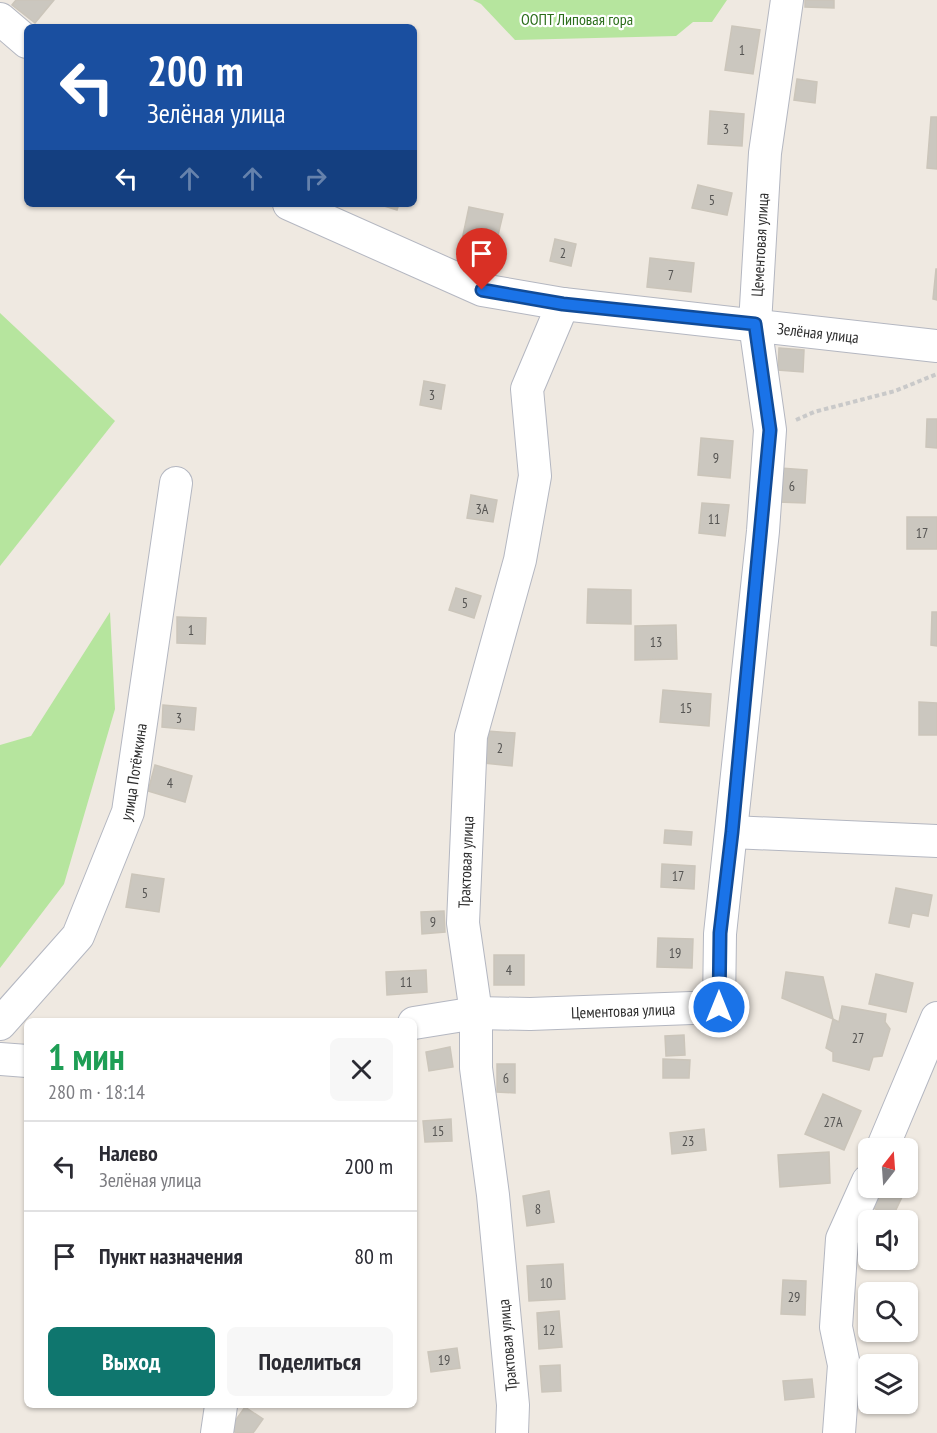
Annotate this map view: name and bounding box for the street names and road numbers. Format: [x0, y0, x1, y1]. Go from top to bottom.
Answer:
street label: Цементовая улица [747, 192, 773, 297]
street label: Зелёная улица [776, 318, 860, 347]
street label: улица Потёмкина [116, 722, 151, 823]
street label: Трактовая улица [454, 816, 478, 909]
street label: Цементовая улица [571, 999, 676, 1022]
street label: Трактовая улица [493, 1298, 521, 1392]

